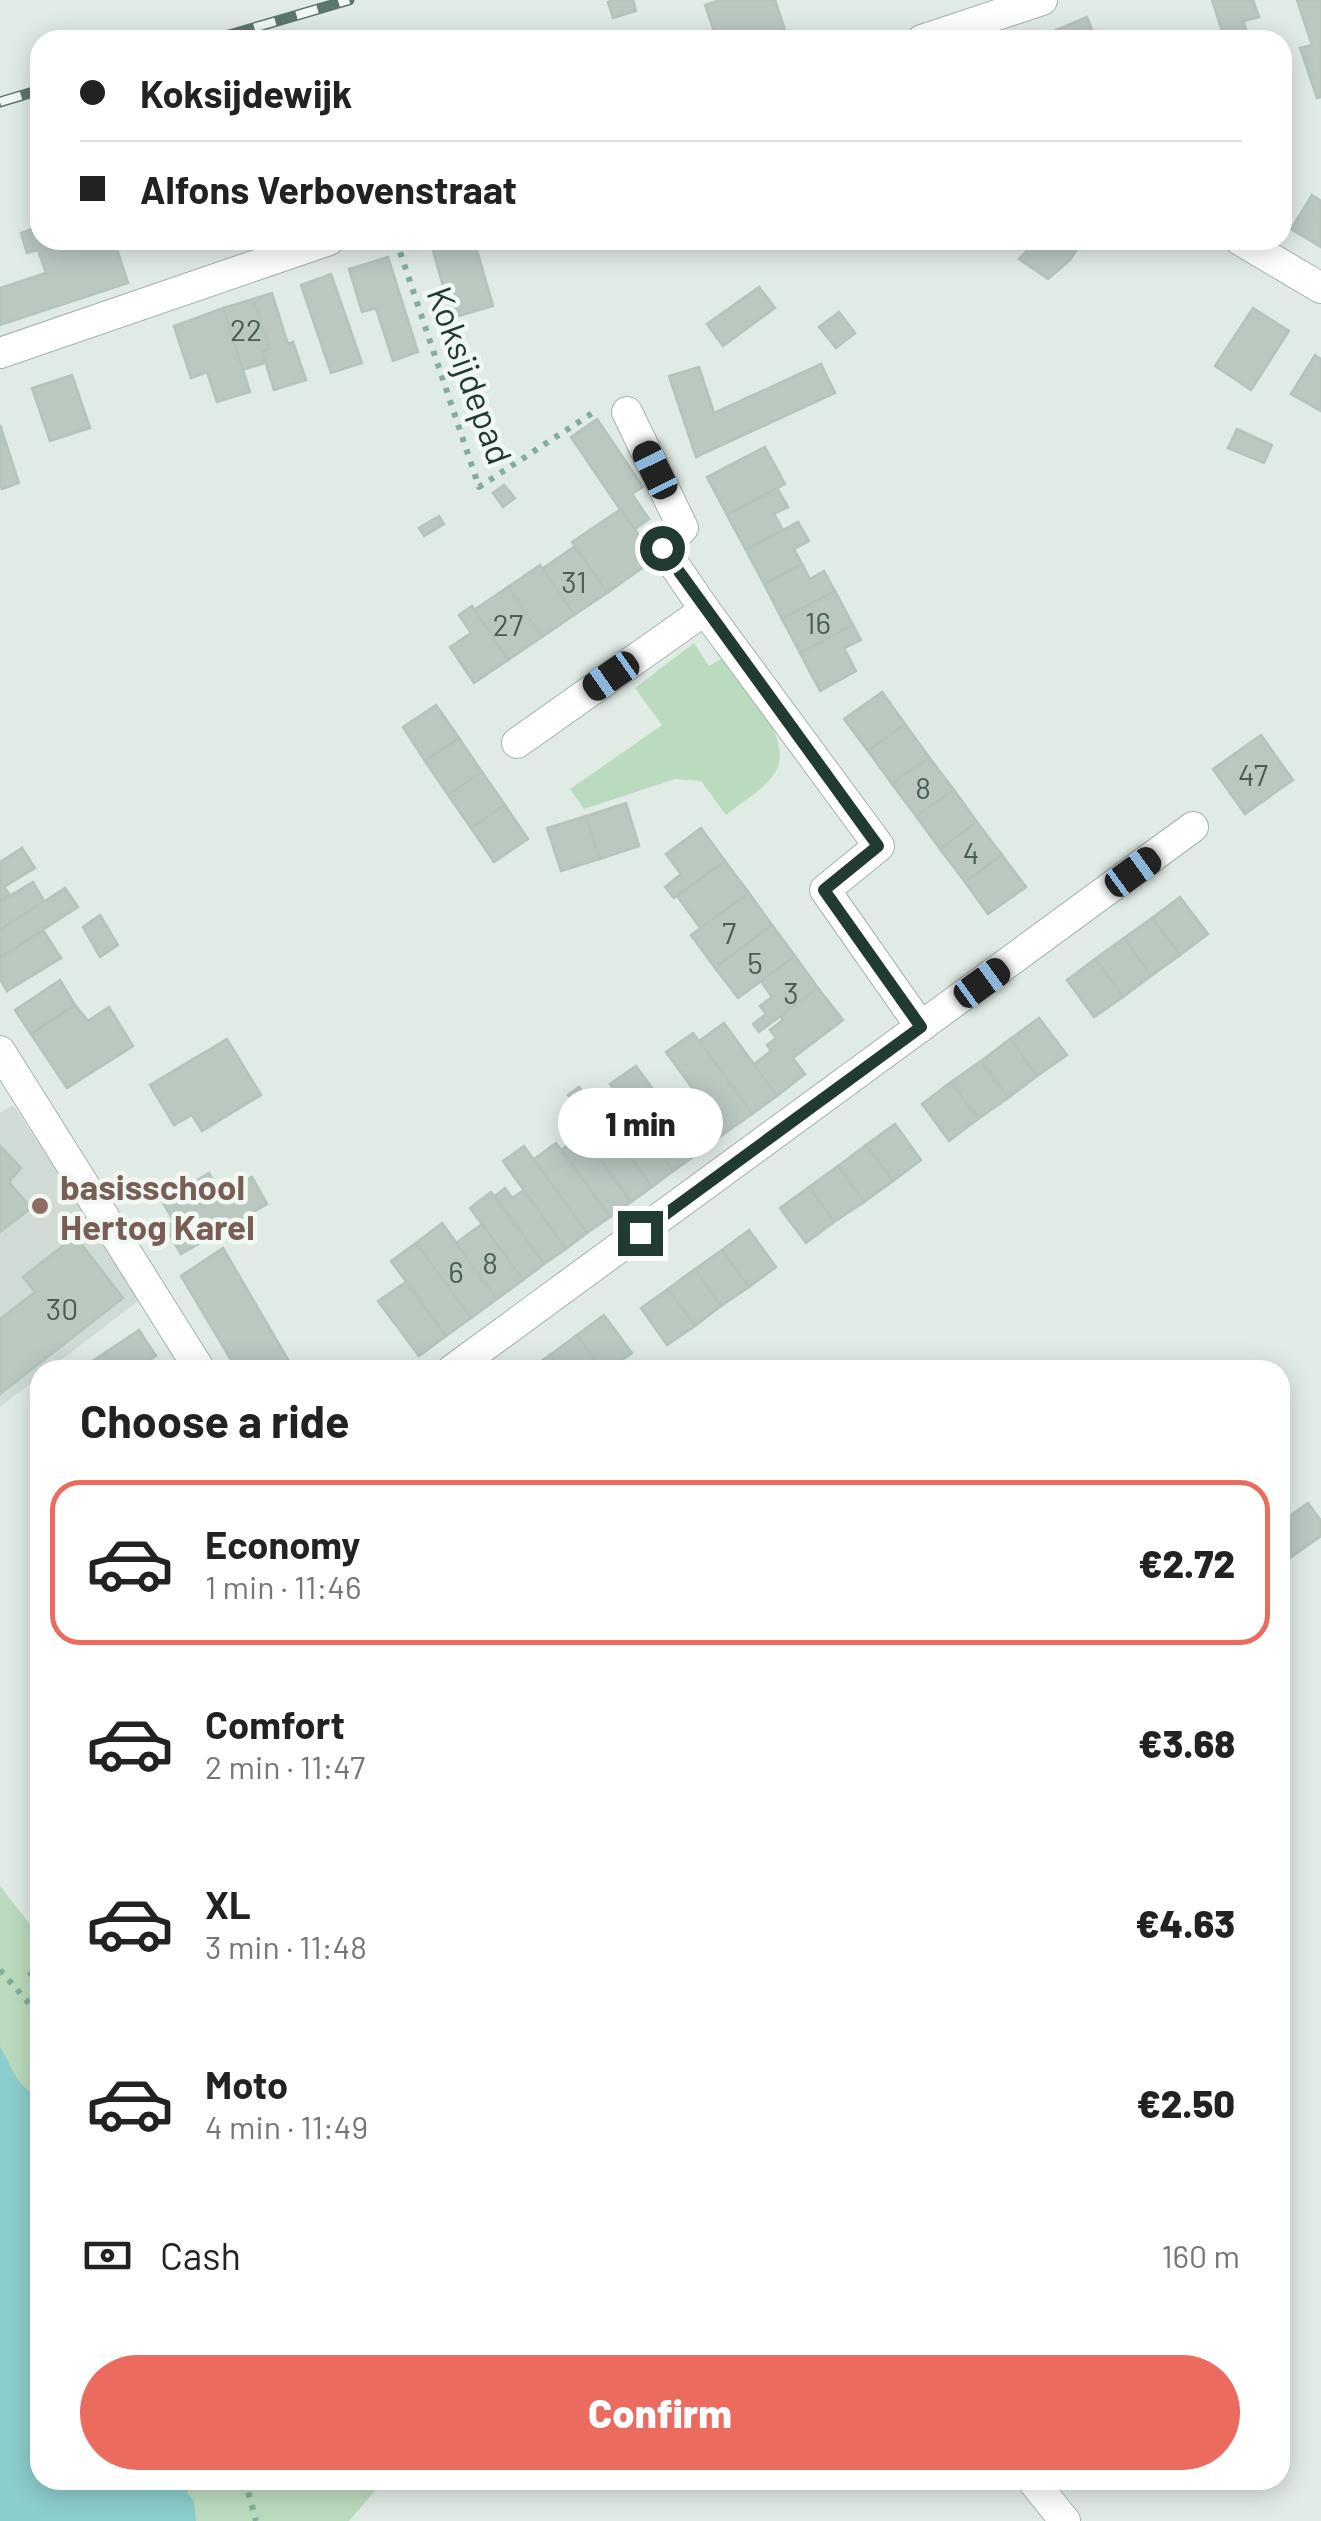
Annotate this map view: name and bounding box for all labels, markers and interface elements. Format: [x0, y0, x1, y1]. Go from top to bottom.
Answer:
text: Koksijdewijk [140, 70, 352, 116]
text: Alfons Verbovenstraat [140, 166, 517, 212]
street label: Koksijdepad [420, 281, 522, 469]
house number: 22 [230, 311, 262, 347]
car [628, 436, 682, 504]
route start [640, 526, 685, 571]
house number: 31 [561, 563, 587, 599]
house number: 16 [805, 604, 831, 640]
house number: 27 [493, 606, 523, 642]
car [578, 647, 644, 705]
house number: 47 [1238, 756, 1268, 792]
house number: 8 [915, 769, 931, 805]
house number: 4 [963, 834, 979, 870]
car [1100, 842, 1166, 902]
house number: 7 [722, 914, 736, 950]
house number: 5 [747, 944, 763, 980]
car [949, 953, 1015, 1013]
house number: 3 [783, 974, 799, 1010]
callout: 1 min [558, 1088, 722, 1158]
text: 1 min [605, 1104, 676, 1142]
place label: basisschool Hertog Karel [60, 1165, 255, 1247]
marker: basisschool Hertog Karel [29, 1195, 51, 1217]
route end [618, 1211, 663, 1256]
house number: 8 [482, 1244, 498, 1280]
house number: 6 [448, 1253, 464, 1289]
house number: 30 [46, 1290, 78, 1326]
text: Choose a ride [80, 1393, 350, 1447]
icon: car [85, 1518, 175, 1608]
text: Economy [205, 1521, 360, 1567]
text: €2.72 [1138, 1540, 1235, 1586]
text: 1 min · 11:46 [205, 1567, 361, 1605]
icon: car [85, 1698, 175, 1788]
text: Comfort [205, 1701, 345, 1747]
text: €3.68 [1138, 1720, 1235, 1766]
text: 2 min · 11:47 [205, 1747, 365, 1785]
icon: car [85, 1878, 175, 1968]
text: XL [205, 1881, 251, 1927]
text: €4.63 [1136, 1900, 1235, 1946]
text: 3 min · 11:48 [205, 1927, 367, 1965]
icon: car [85, 2058, 175, 2148]
text: Moto [205, 2061, 288, 2107]
text: €2.50 [1137, 2080, 1235, 2126]
text: 4 min · 11:49 [205, 2107, 368, 2145]
icon: cash [80, 2228, 135, 2283]
text: Cash [160, 2232, 241, 2278]
text: 160 m [1161, 2236, 1240, 2274]
button: Confirm [80, 2355, 1240, 2470]

